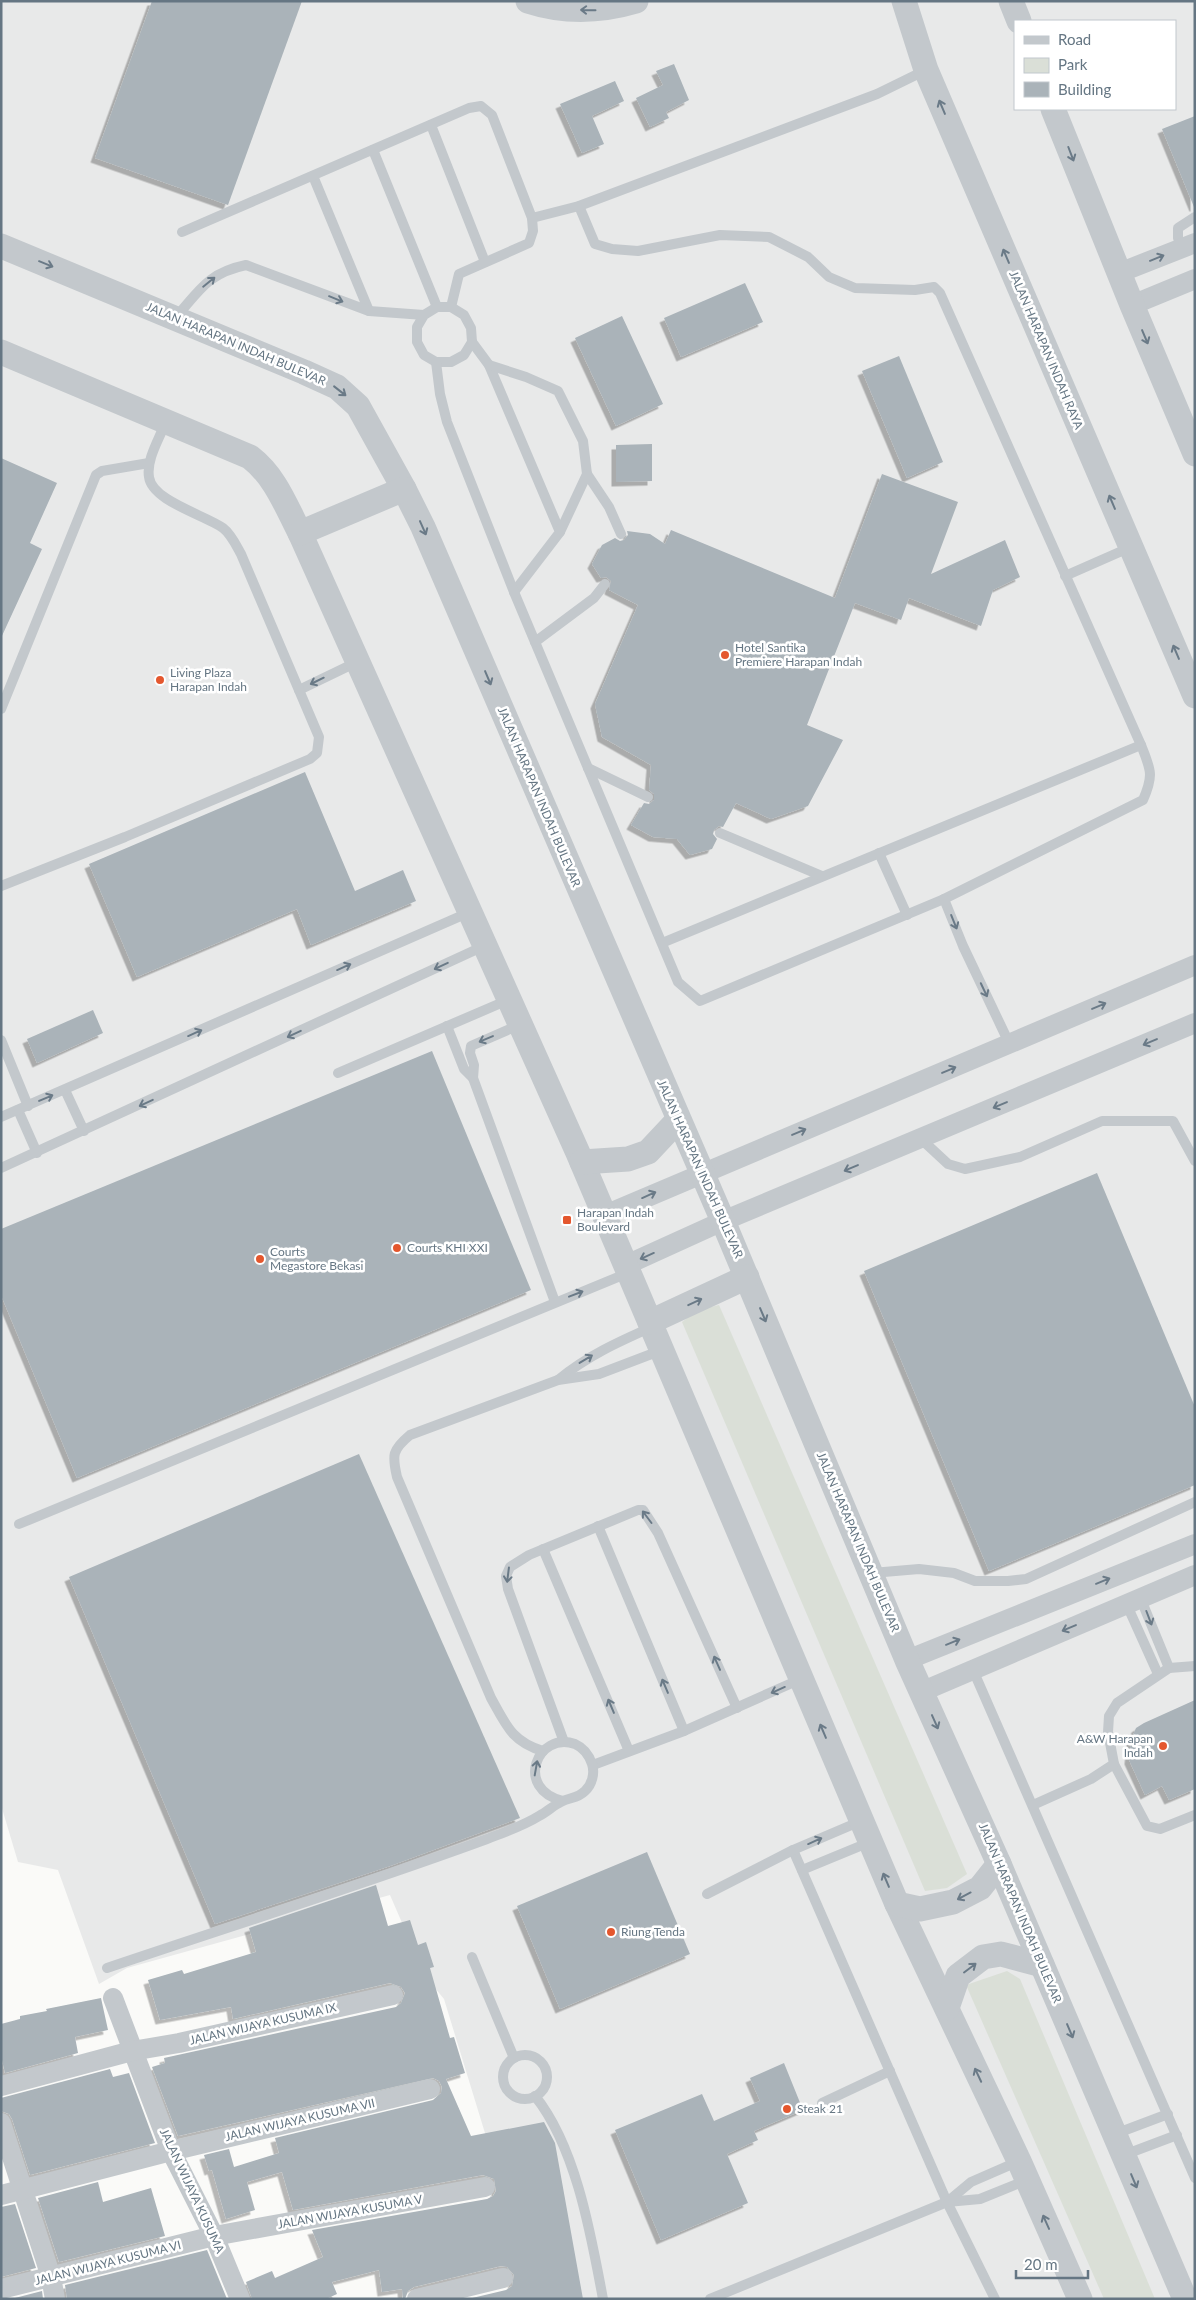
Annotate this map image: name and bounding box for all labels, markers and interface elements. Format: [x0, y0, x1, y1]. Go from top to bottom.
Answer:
one-way arrow [580, 6, 596, 15]
legend [1014, 20, 1176, 110]
text: Road [1058, 30, 1091, 48]
text: Park [1058, 55, 1088, 73]
text: Building [1058, 80, 1111, 98]
one-way arrow [937, 100, 947, 115]
one-way arrow [1066, 146, 1076, 161]
one-way arrow [1001, 249, 1011, 264]
one-way arrow [1149, 253, 1164, 262]
one-way arrow [38, 260, 53, 269]
street label: JALAN HARAPAN INDAH RAYA [1006, 268, 1087, 432]
one-way arrow [202, 276, 215, 287]
one-way arrow [328, 295, 343, 304]
street label: JALAN HARAPAN INDAH BULEVAR [144, 299, 329, 389]
one-way arrow [1141, 329, 1151, 344]
one-way arrow [333, 385, 346, 396]
one-way arrow [1106, 495, 1116, 510]
one-way arrow [419, 520, 429, 535]
place label: Hotel Santika Premiere Harapan Indah [735, 640, 862, 669]
one-way arrow [1170, 645, 1180, 660]
marker: Hotel Santika Premiere Harapan Indah [719, 649, 731, 661]
place label: Living Plaza Harapan Indah [170, 665, 247, 694]
one-way arrow [483, 670, 493, 685]
marker: Living Plaza Harapan Indah [154, 674, 166, 686]
one-way arrow [310, 677, 325, 686]
street label: JALAN HARAPAN INDAH BULEVAR [495, 705, 584, 889]
one-way arrow [949, 914, 959, 929]
one-way arrow [336, 962, 351, 972]
one-way arrow [434, 962, 449, 971]
one-way arrow [980, 982, 989, 997]
one-way arrow [1091, 1001, 1106, 1011]
one-way arrow [187, 1028, 202, 1037]
one-way arrow [287, 1030, 302, 1040]
one-way arrow [479, 1035, 494, 1045]
one-way arrow [1143, 1037, 1158, 1047]
one-way arrow [941, 1064, 956, 1074]
street label: JALAN HARAPAN INDAH BULEVAR [654, 1077, 747, 1261]
one-way arrow [38, 1093, 53, 1103]
one-way arrow [139, 1098, 154, 1108]
one-way arrow [993, 1101, 1008, 1111]
one-way arrow [791, 1127, 806, 1136]
one-way arrow [844, 1164, 859, 1174]
one-way arrow [641, 1190, 656, 1200]
place label: Harapan Indah Boulevard [577, 1205, 654, 1234]
marker: Harapan Indah Boulevard [561, 1214, 573, 1226]
place label: Courts KHI XXI [407, 1240, 488, 1255]
marker: Courts KHI XXI [391, 1242, 403, 1254]
place label: Courts Megastore Bekasi [270, 1244, 364, 1273]
one-way arrow [640, 1251, 655, 1261]
marker: Courts Megastore Bekasi [254, 1253, 266, 1265]
one-way arrow [567, 1289, 583, 1298]
one-way arrow [687, 1297, 702, 1306]
one-way arrow [758, 1307, 768, 1322]
one-way arrow [579, 1353, 593, 1363]
street label: JALAN HARAPAN INDAH BULEVAR [814, 1450, 903, 1634]
one-way arrow [642, 1510, 652, 1524]
one-way arrow [503, 1567, 513, 1583]
one-way arrow [1095, 1576, 1111, 1585]
one-way arrow [1145, 1610, 1154, 1625]
one-way arrow [1062, 1623, 1077, 1633]
one-way arrow [945, 1636, 960, 1646]
one-way arrow [712, 1656, 721, 1671]
one-way arrow [660, 1679, 670, 1694]
one-way arrow [771, 1685, 786, 1695]
one-way arrow [605, 1699, 615, 1714]
one-way arrow [931, 1714, 941, 1729]
one-way arrow [817, 1723, 826, 1738]
place label: A&W Harapan Indah [1077, 1731, 1153, 1760]
marker: A&W Harapan Indah [1157, 1740, 1169, 1752]
one-way arrow [532, 1760, 542, 1776]
street label: JALAN HARAPAN INDAH BULEVAR [976, 1821, 1065, 2005]
one-way arrow [807, 1836, 822, 1846]
one-way arrow [881, 1873, 891, 1888]
one-way arrow [957, 1892, 972, 1902]
place label: Riung Tenda [621, 1924, 685, 1939]
marker: Riung Tenda [605, 1926, 617, 1938]
one-way arrow [963, 1962, 976, 1973]
street label: JALAN WIJAYA KUSUMA IX [188, 1999, 338, 2048]
one-way arrow [1066, 2023, 1076, 2038]
one-way arrow [973, 2067, 983, 2082]
street label: JALAN WIJAYA KUSUMA VII [223, 2095, 376, 2144]
place label: Steak 21 [797, 2101, 843, 2116]
marker: Steak 21 [781, 2103, 793, 2115]
street label: JALAN WIJAYA KUSUMA [157, 2126, 228, 2257]
one-way arrow [1129, 2173, 1139, 2188]
street label: JALAN WIJAYA KUSUMA V [276, 2191, 424, 2232]
one-way arrow [1040, 2215, 1050, 2230]
street label: JALAN WIJAYA KUSUMA VI [33, 2237, 182, 2288]
scale bar [1016, 2248, 1088, 2280]
text: 20 m [1024, 2255, 1058, 2273]

